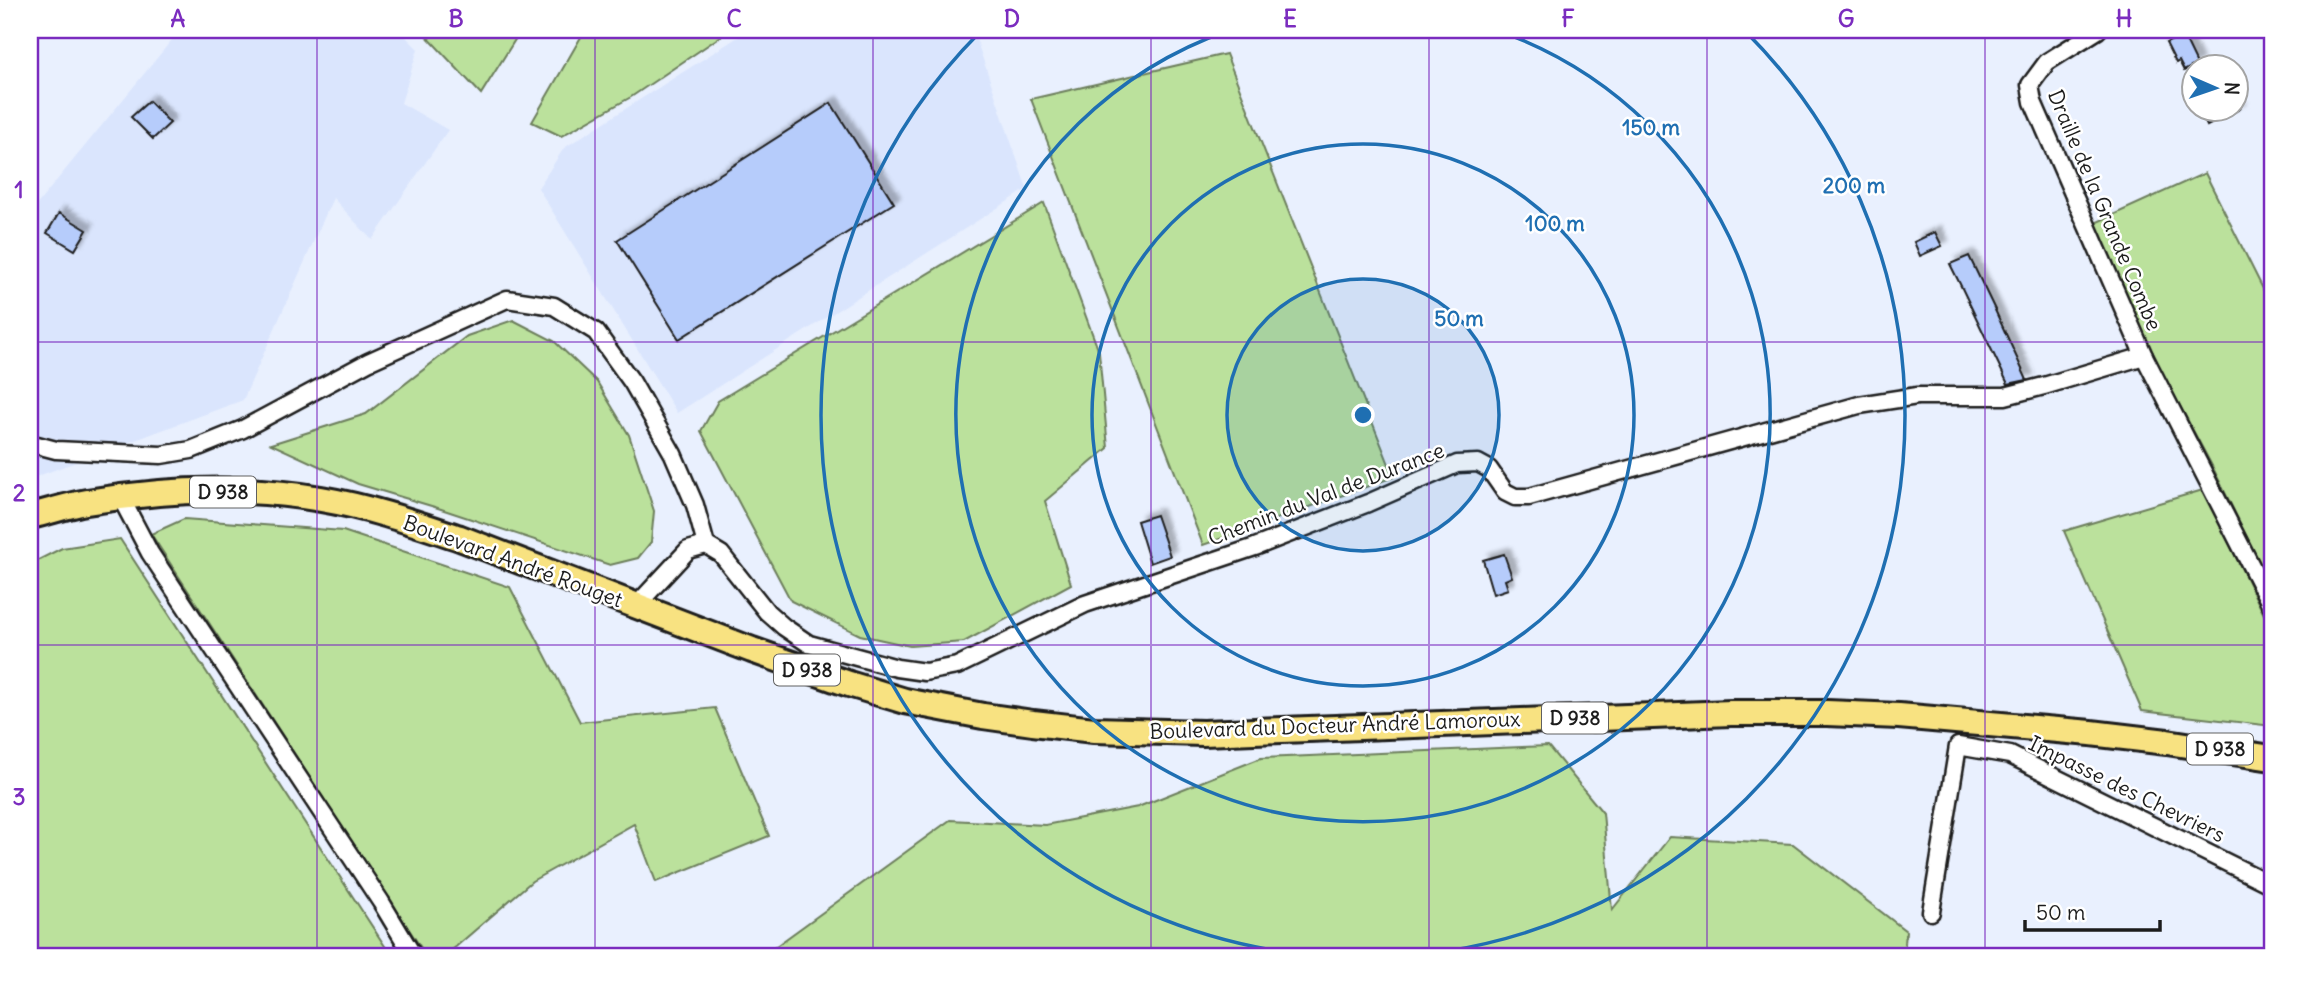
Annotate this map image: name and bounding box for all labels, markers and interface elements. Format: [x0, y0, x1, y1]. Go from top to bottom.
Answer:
text: A [171, 4, 186, 33]
text: B [448, 4, 464, 33]
text: C [726, 4, 742, 33]
text: D [1004, 4, 1020, 33]
text: E [1283, 4, 1297, 33]
text: F [1561, 4, 1575, 33]
text: G [1838, 4, 1854, 33]
text: H [2116, 4, 2132, 33]
north arrow [2180, 52, 2250, 122]
text: N [2220, 82, 2244, 96]
street label: Draille de la Grande Combe [2042, 86, 2168, 334]
text: 150 m [1622, 114, 1680, 141]
text: 200 m [1823, 172, 1886, 199]
text: 1 [14, 175, 24, 204]
text: 100 m [1525, 210, 1585, 237]
text: 50 m [1434, 305, 1484, 332]
centre of rings [1351, 403, 1375, 427]
street label: Chemin du Val de Durance [1204, 436, 1448, 552]
road number: D 938 [190, 477, 256, 508]
text: 2 [13, 478, 26, 507]
street label: Boulevard André Rouget [400, 509, 626, 613]
road number: D 938 [774, 654, 840, 685]
road number: D 938 [1542, 702, 1608, 734]
street label: Boulevard du Docteur André Lamoroux [1149, 705, 1521, 745]
street label: Impasse des Chevriers [2024, 730, 2230, 848]
road number: D 938 [2187, 734, 2253, 764]
text: 3 [12, 782, 26, 811]
scale bar [2025, 889, 2160, 933]
text: 50 m [2036, 899, 2085, 926]

